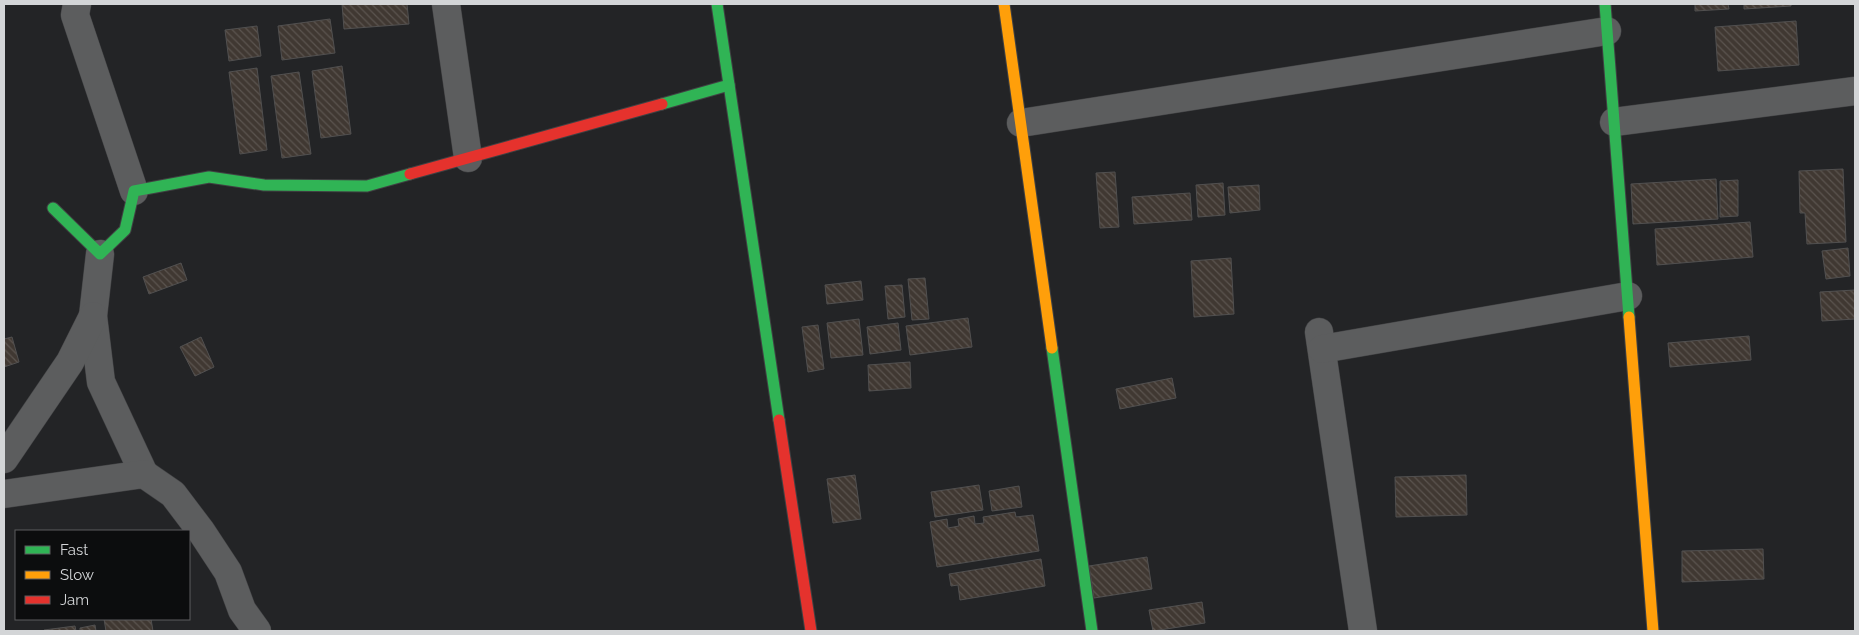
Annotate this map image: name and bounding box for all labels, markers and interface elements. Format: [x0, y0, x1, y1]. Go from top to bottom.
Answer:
legend [15, 530, 190, 620]
text: Fast [60, 541, 88, 559]
text: Slow [60, 566, 94, 584]
text: Jam [60, 591, 89, 609]

